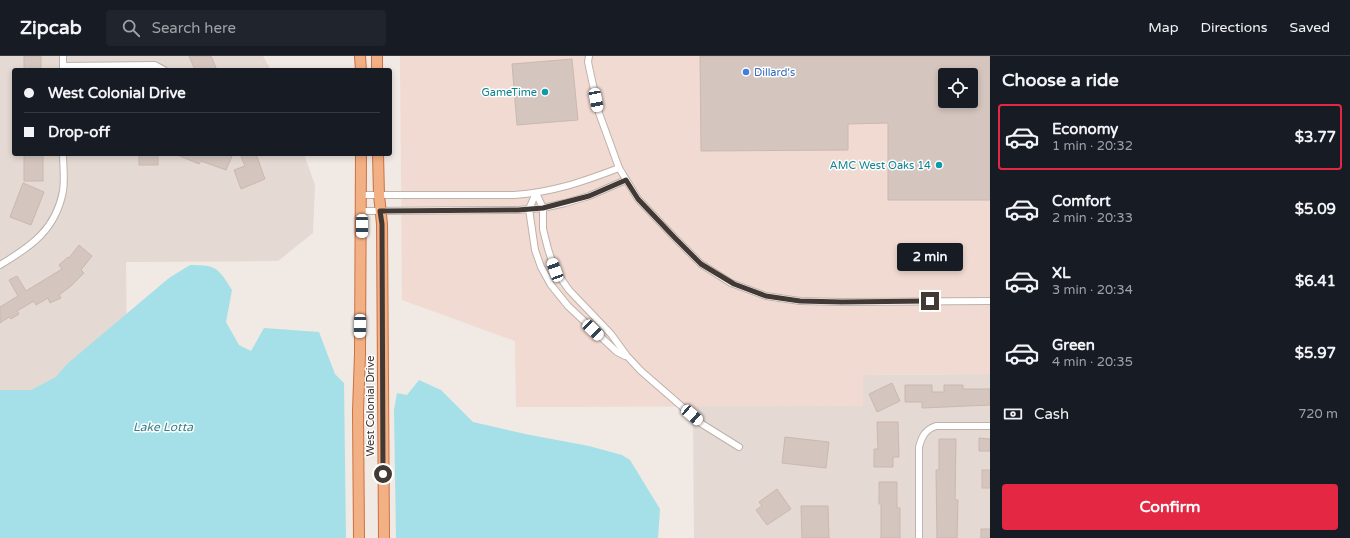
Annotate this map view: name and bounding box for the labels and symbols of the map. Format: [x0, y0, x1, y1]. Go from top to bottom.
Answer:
place label: Dillard's [754, 66, 795, 79]
marker: Dillard's [741, 67, 751, 77]
place label: GameTime [481, 86, 537, 99]
marker: GameTime [540, 87, 550, 97]
car [588, 87, 604, 113]
place label: AMC West Oaks 14 [830, 159, 931, 172]
marker: AMC West Oaks 14 [934, 160, 944, 170]
car [356, 214, 368, 238]
callout: 2 min [897, 243, 963, 271]
car [545, 257, 565, 283]
route end [921, 292, 939, 310]
car [354, 314, 366, 338]
car [580, 317, 606, 343]
street label: West Colonial Drive [364, 355, 377, 457]
car [679, 403, 705, 427]
water label: Lake Lotta [133, 420, 193, 434]
route start [374, 465, 392, 483]

